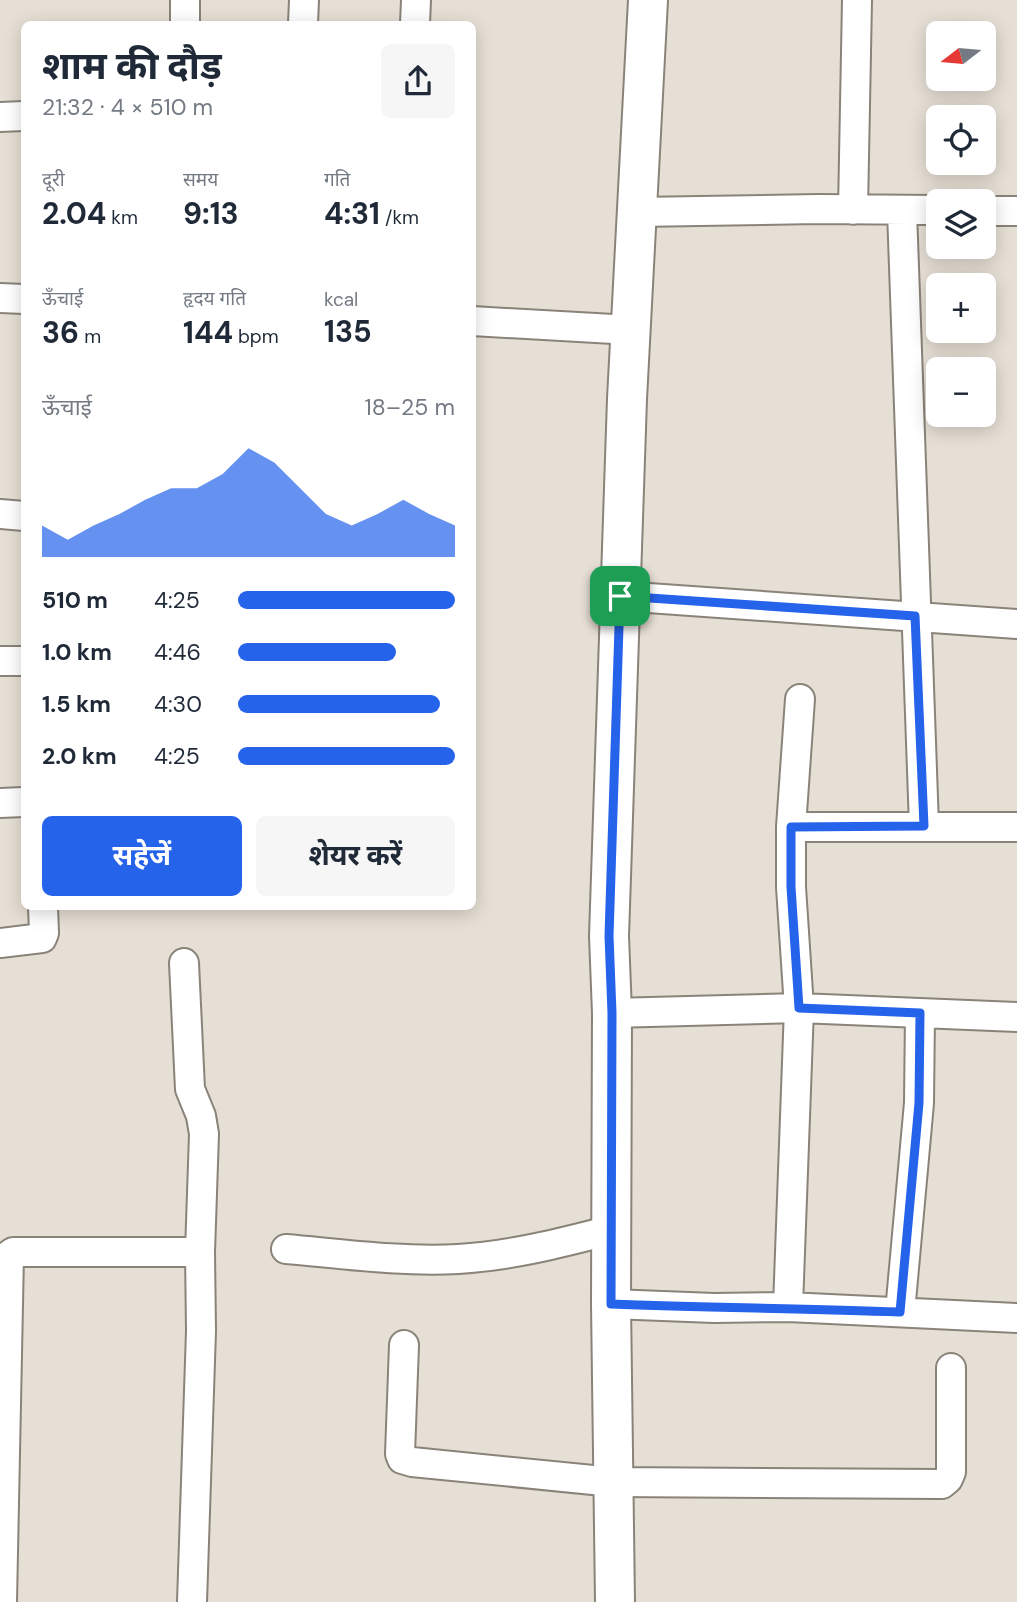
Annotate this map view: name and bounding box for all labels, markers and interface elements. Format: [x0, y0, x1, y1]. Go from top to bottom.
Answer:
north arrow [926, 21, 996, 91]
map controls [926, 21, 996, 427]
text: शाम की दौड़ [42, 41, 222, 91]
button: share [381, 44, 455, 118]
text: 21:32 · 4 × 510 m [42, 92, 213, 122]
button: locate [926, 105, 996, 175]
text: दूरी [42, 167, 65, 192]
text: समय [183, 167, 218, 192]
text: गति [324, 167, 350, 192]
button: layers [926, 189, 996, 259]
text: 2.04 [42, 194, 106, 233]
text: 9:13 [183, 194, 239, 233]
text: 4:31 [324, 194, 380, 233]
text: km [106, 205, 138, 230]
text: /km [380, 205, 419, 230]
button: + [926, 273, 996, 343]
text: ऊँचाई [42, 286, 83, 311]
text: हृदय गति [183, 286, 246, 311]
text: kcal [324, 287, 358, 312]
text: 135 [324, 312, 372, 351]
text: 36 [42, 313, 79, 352]
text: 144 [183, 313, 233, 352]
text: m [79, 324, 101, 349]
text: bpm [233, 324, 279, 349]
button: − [926, 357, 996, 427]
text: ऊँचाई [42, 392, 92, 422]
text: 18–25 m [365, 392, 455, 422]
pin [590, 566, 650, 626]
icon: arrive [601, 577, 639, 615]
text: 510 m [42, 585, 108, 615]
text: 4:25 [154, 585, 200, 615]
text: 1.0 km [42, 637, 112, 667]
text: 4:46 [154, 637, 201, 667]
text: 1.5 km [42, 689, 111, 719]
text: 4:30 [154, 689, 202, 719]
text: 2.0 km [42, 741, 117, 771]
text: 4:25 [154, 741, 200, 771]
button: सहेजें [42, 816, 242, 896]
button: शेयर करें [256, 816, 455, 896]

